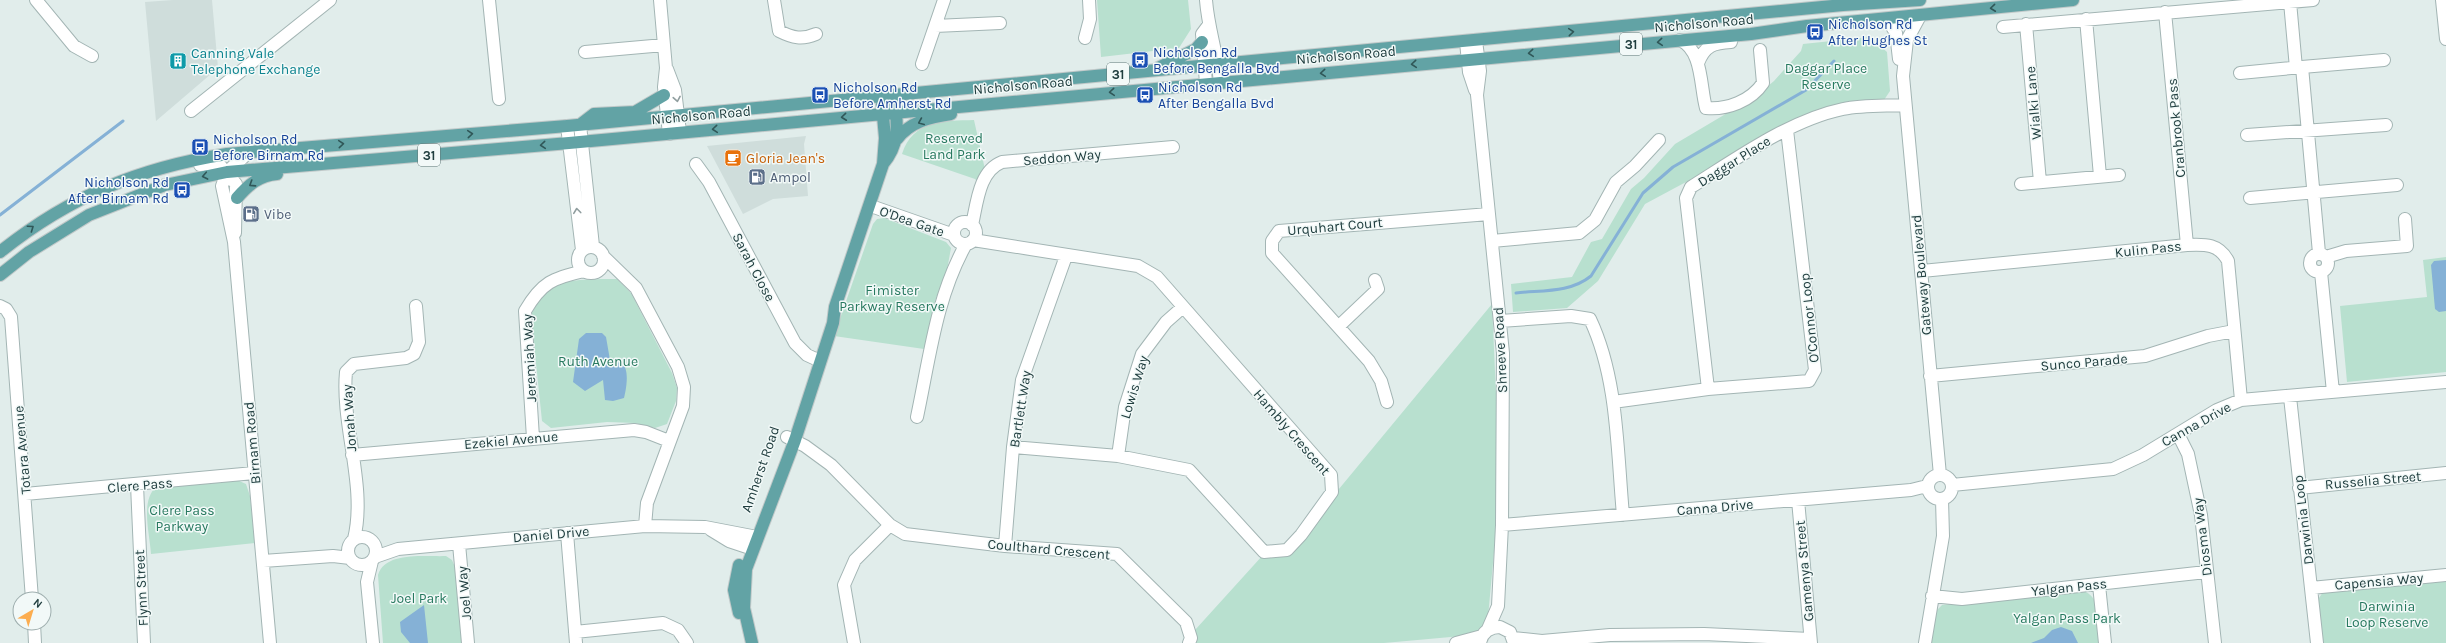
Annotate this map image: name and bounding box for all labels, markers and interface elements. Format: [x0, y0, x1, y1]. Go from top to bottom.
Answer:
one-way arrow [1990, 4, 1996, 13]
street label: Nicholson Road [1653, 11, 1755, 36]
place label: Nicholson Rd After Hughes St [1828, 16, 1927, 49]
bus stop icon: Nicholson Rd After Hughes St [1805, 22, 1825, 42]
one-way arrow [1568, 27, 1574, 36]
road number: 31 [1620, 33, 1642, 55]
one-way arrow [1657, 37, 1664, 46]
street label: Nicholson Road [1295, 43, 1397, 68]
place label: Nicholson Rd Before Bengalla Bvd [1153, 44, 1280, 77]
place label: Canning Vale Telephone Exchange [191, 45, 320, 78]
one-way arrow [1528, 48, 1534, 57]
bus stop icon: Nicholson Rd Before Bengalla Bvd [1130, 50, 1150, 70]
building icon: Canning Vale Telephone Exchange [168, 51, 188, 71]
one-way arrow [1411, 60, 1417, 69]
park label: Daggar Place Reserve [1785, 60, 1867, 93]
road number: 31 [1107, 63, 1129, 85]
street label: Wialki Lane [2022, 66, 2045, 140]
one-way arrow [1320, 68, 1326, 77]
street label: Nicholson Road [972, 73, 1074, 98]
street label: Cranbrook Pass [2164, 77, 2189, 178]
place label: Nicholson Rd Before Amherst Rd [833, 79, 952, 112]
place label: Nicholson Rd After Bengalla Bvd [1158, 79, 1274, 112]
bus stop icon: Nicholson Rd Before Amherst Rd [810, 85, 830, 105]
bus stop icon: Nicholson Rd After Bengalla Bvd [1135, 85, 1155, 105]
one-way arrow [1109, 87, 1115, 96]
one-way arrow [672, 96, 680, 103]
street label: Nicholson Road [650, 103, 752, 128]
one-way arrow [841, 112, 847, 121]
one-way arrow [917, 117, 924, 125]
one-way arrow [712, 125, 718, 134]
one-way arrow [467, 129, 473, 138]
park label: Reserved Land Park [923, 130, 985, 163]
place label: Nicholson Rd Before Birnam Rd [213, 131, 324, 164]
street label: Daggar Place [1695, 132, 1774, 191]
bus stop icon: Nicholson Rd Before Birnam Rd [190, 137, 210, 157]
one-way arrow [338, 139, 344, 148]
one-way arrow [540, 141, 547, 150]
road number: 31 [418, 144, 440, 166]
street label: Seddon Way [1022, 146, 1102, 169]
cafe icon: Gloria Jean's [723, 148, 743, 168]
place label: Gloria Jean's [746, 150, 825, 167]
fuel station icon: Ampol [747, 167, 767, 187]
place label: Ampol [770, 169, 811, 186]
one-way arrow [202, 171, 208, 179]
place label: Nicholson Rd After Birnam Rd [68, 174, 169, 207]
one-way arrow [249, 179, 256, 186]
bus stop icon: Nicholson Rd After Birnam Rd [172, 180, 192, 200]
street label: O'Dea Gate [877, 202, 947, 241]
fuel station icon: Vibe [241, 204, 261, 224]
place label: Vibe [264, 206, 292, 223]
one-way arrow [573, 208, 582, 214]
street label: Urquhart Court [1287, 214, 1383, 239]
street label: Gateway Boulevard [1908, 214, 1935, 336]
one-way arrow [27, 225, 34, 233]
street label: Sarah Close [728, 230, 779, 305]
street label: Kulin Pass [2114, 238, 2182, 261]
street label: O'Connor Loop [1796, 272, 1823, 364]
park label: Fimister Parkway Reserve [839, 282, 945, 315]
street label: Shreeve Road [1490, 307, 1511, 393]
street label: Jeremiah Way [519, 313, 540, 402]
street label: Sunco Parade [2040, 350, 2128, 375]
park label: Ruth Avenue [558, 353, 638, 370]
street label: Lowis Way [1117, 353, 1152, 421]
street label: Bartlett Way [1006, 369, 1035, 449]
street label: Jonah Way [339, 383, 360, 452]
street label: Hambly Crescent [1250, 386, 1334, 479]
street label: Canna Drive [2158, 398, 2234, 451]
street label: Birnam Road [240, 401, 265, 485]
street label: Totara Avenue [10, 405, 35, 495]
street label: Amherst Road [738, 424, 783, 514]
street label: Ezekiel Avenue [463, 428, 559, 453]
street label: Russelia Street [2324, 468, 2422, 493]
street label: Clere Pass [107, 474, 173, 497]
street label: Darwinia Loop [2290, 474, 2317, 566]
street label: Canna Drive [1676, 496, 1754, 519]
street label: Diosma Way [2189, 496, 2216, 577]
park label: Clere Pass Parkway [149, 502, 215, 535]
street label: Gamenya Street [1792, 520, 1817, 622]
street label: Daniel Drive [512, 523, 590, 546]
street label: Coulthard Crescent [987, 536, 1111, 563]
street label: Flynn Street [131, 549, 152, 627]
street label: Joel Way [454, 565, 475, 621]
street label: Capensia Way [2334, 569, 2425, 594]
street label: Yalgan Pass [2030, 575, 2108, 600]
park label: Joel Park [391, 590, 447, 607]
north arrow [12, 591, 52, 631]
text: N [31, 596, 45, 611]
park label: Darwinia Loop Reserve [2346, 598, 2428, 631]
park label: Yalgan Pass Park [2013, 610, 2121, 627]

